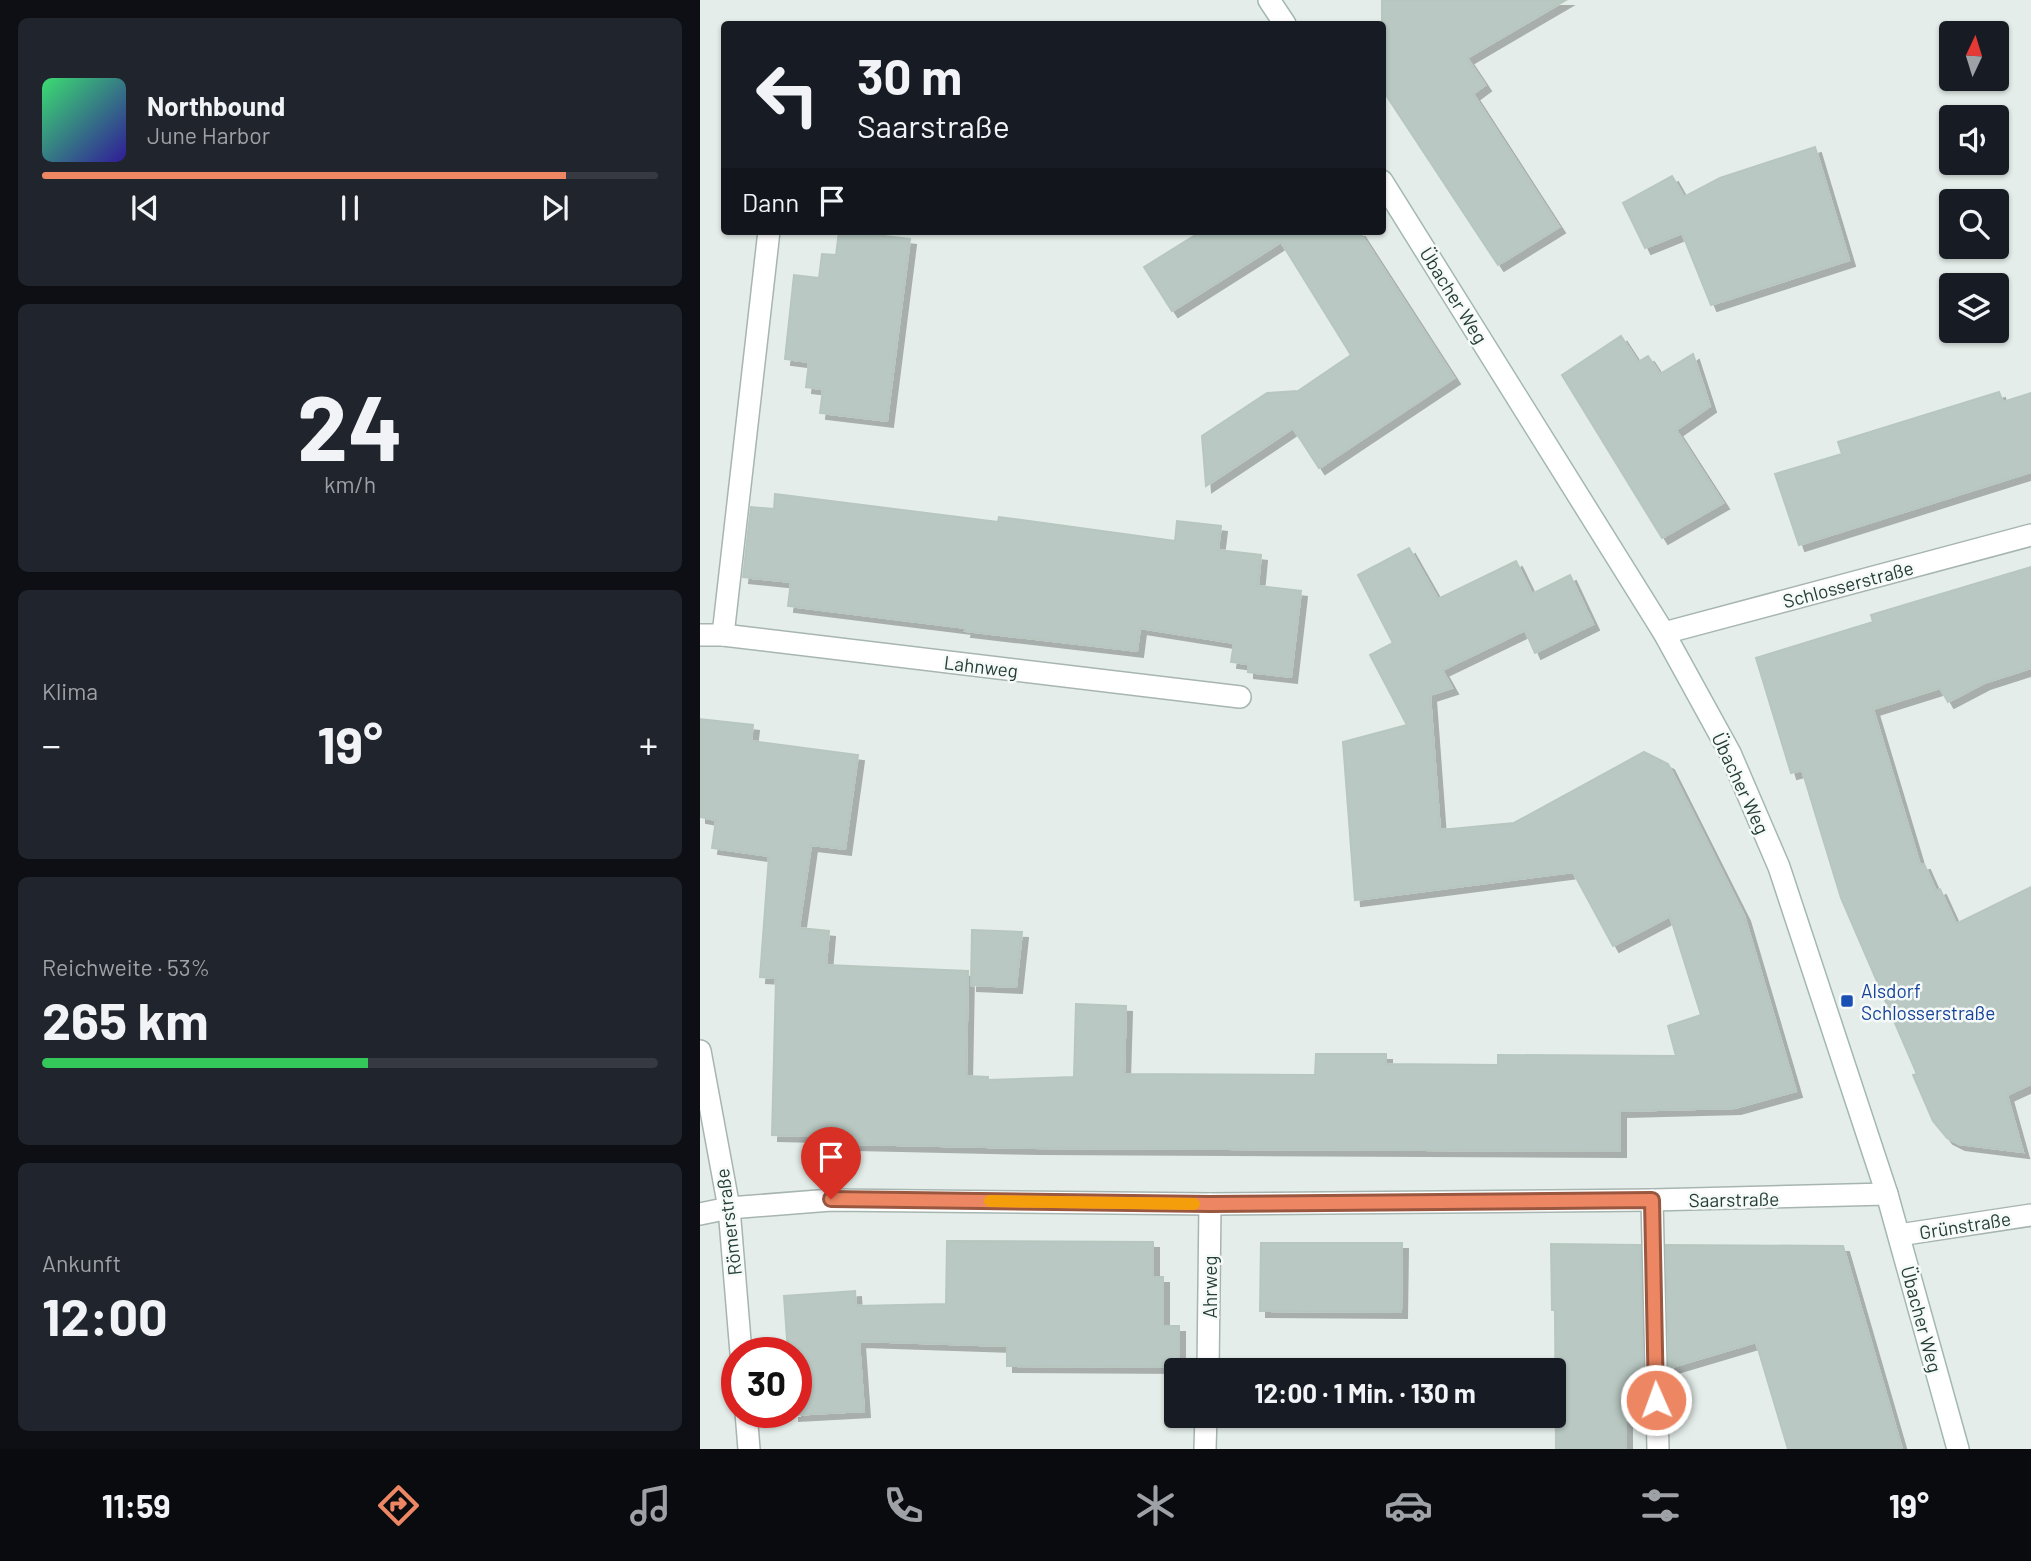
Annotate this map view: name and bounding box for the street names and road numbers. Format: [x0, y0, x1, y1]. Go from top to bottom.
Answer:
street label: Übacher Weg [1415, 243, 1493, 347]
street label: Schlosserstraße [1780, 556, 1916, 612]
street label: Lahnweg [943, 650, 1019, 682]
street label: Übacher Weg [1707, 729, 1775, 837]
street label: Römerstraße [710, 1167, 746, 1277]
street label: Saarstraße [1688, 1187, 1780, 1211]
street label: Grünstraße [1918, 1206, 2012, 1244]
street label: Ahrweg [1198, 1256, 1221, 1318]
street label: Übacher Weg [1897, 1263, 1947, 1375]

